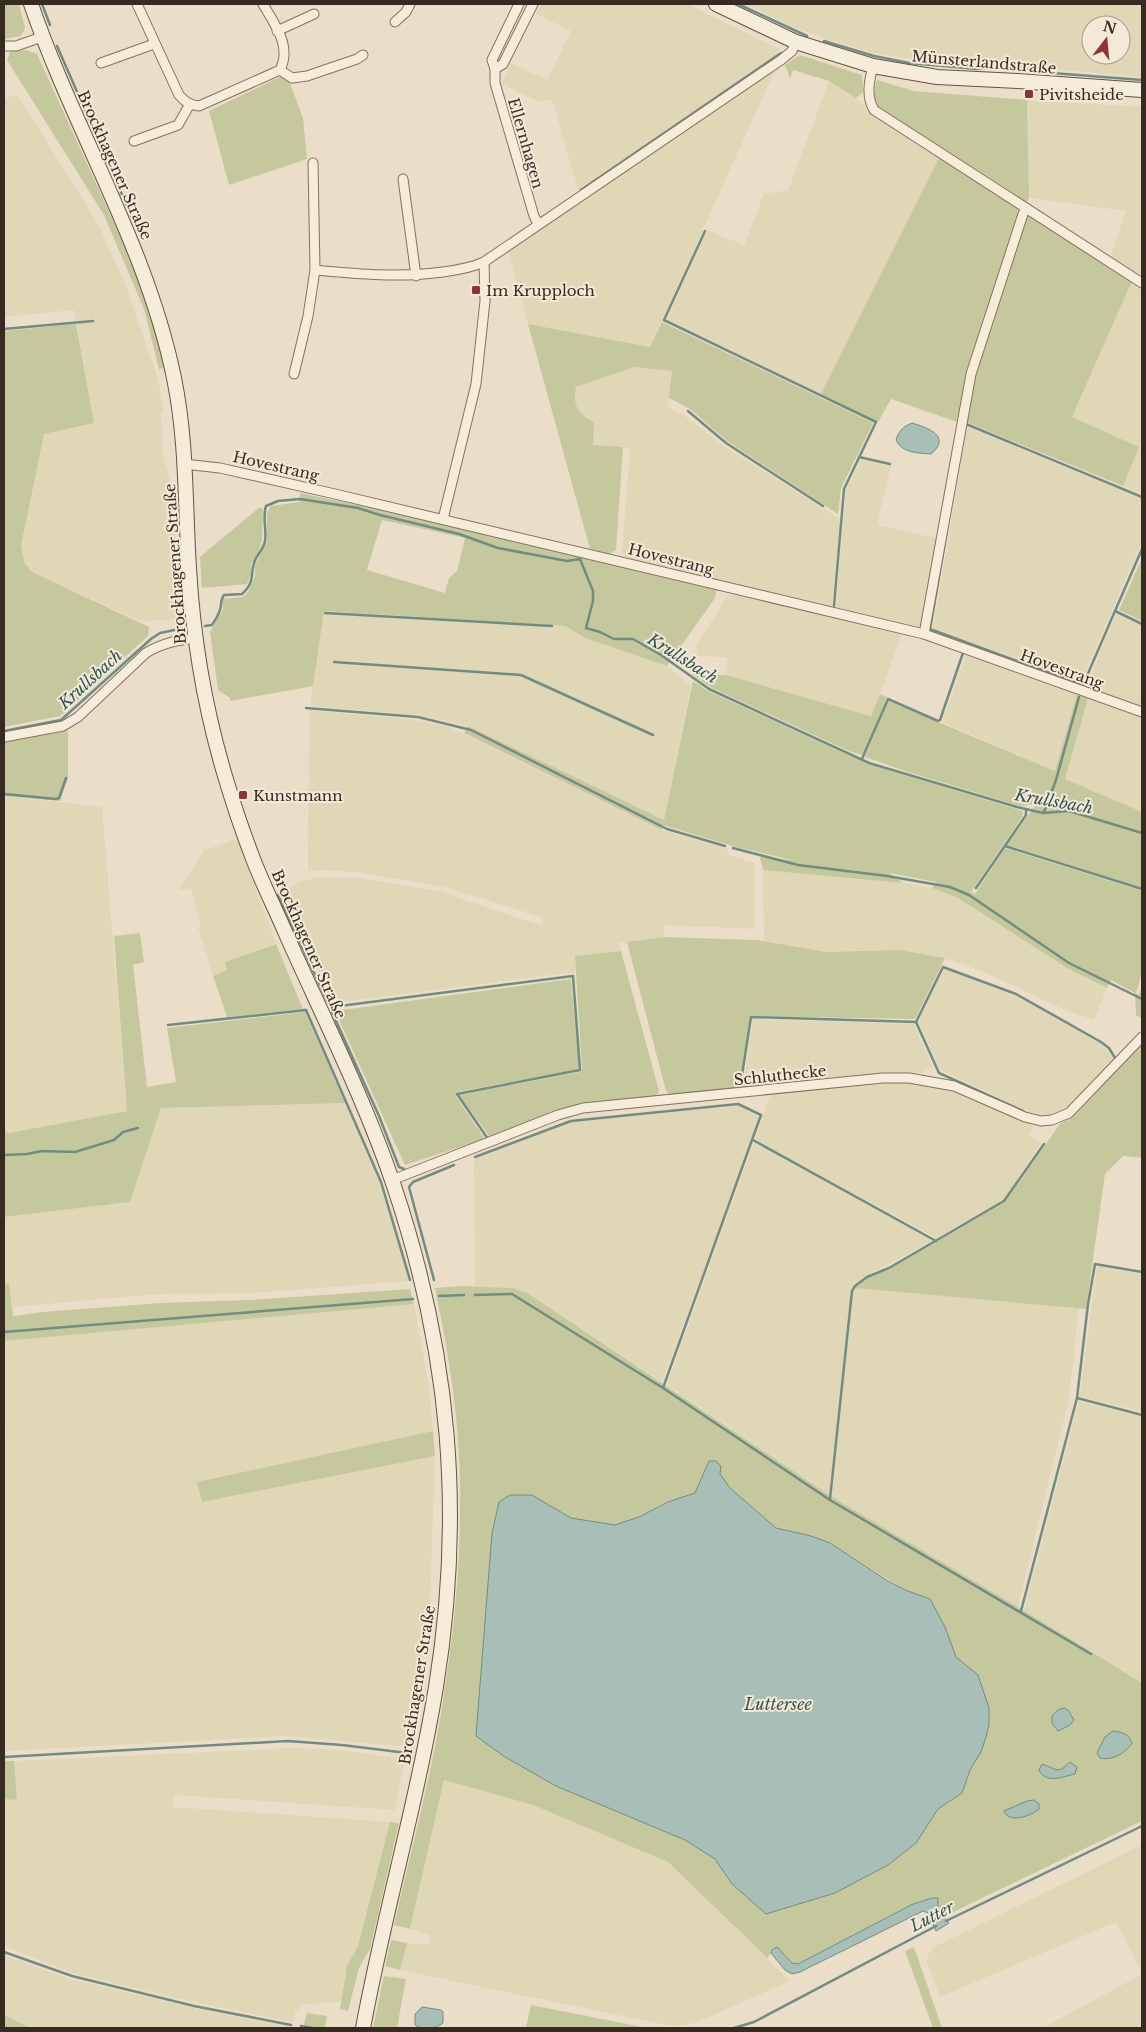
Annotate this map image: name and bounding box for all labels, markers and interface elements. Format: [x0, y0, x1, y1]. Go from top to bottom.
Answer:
north arrow [1081, 15, 1131, 65]
text: N [1101, 17, 1118, 38]
street label: Münsterlandstraße [911, 46, 1057, 78]
place label: Pivitsheide [1039, 85, 1124, 104]
street label: Brockhagener Straße [74, 87, 156, 243]
marker: Pivitsheide [1023, 88, 1035, 100]
street label: Ellernhagen [504, 96, 548, 190]
place label: Im Krupploch [486, 281, 595, 300]
marker: Im Krupploch [470, 284, 482, 296]
street label: Hovestrang [231, 447, 322, 485]
street label: Brockhagener Straße [160, 483, 190, 645]
street label: Hovestrang [626, 539, 717, 579]
water label: Krullsbach [643, 628, 722, 687]
water label: Krullsbach [53, 645, 126, 714]
street label: Hovestrang [1018, 645, 1107, 693]
water label: Krullsbach [1012, 784, 1095, 818]
place label: Kunstmann [253, 786, 342, 805]
marker: Kunstmann [237, 789, 249, 801]
street label: Brockhagener Straße [268, 866, 350, 1022]
street label: Schluthecke [733, 1061, 827, 1089]
street label: Brockhagener Straße [395, 1604, 439, 1766]
water label: Luttersee [743, 1694, 812, 1714]
water label: Lutter [906, 1896, 958, 1936]

